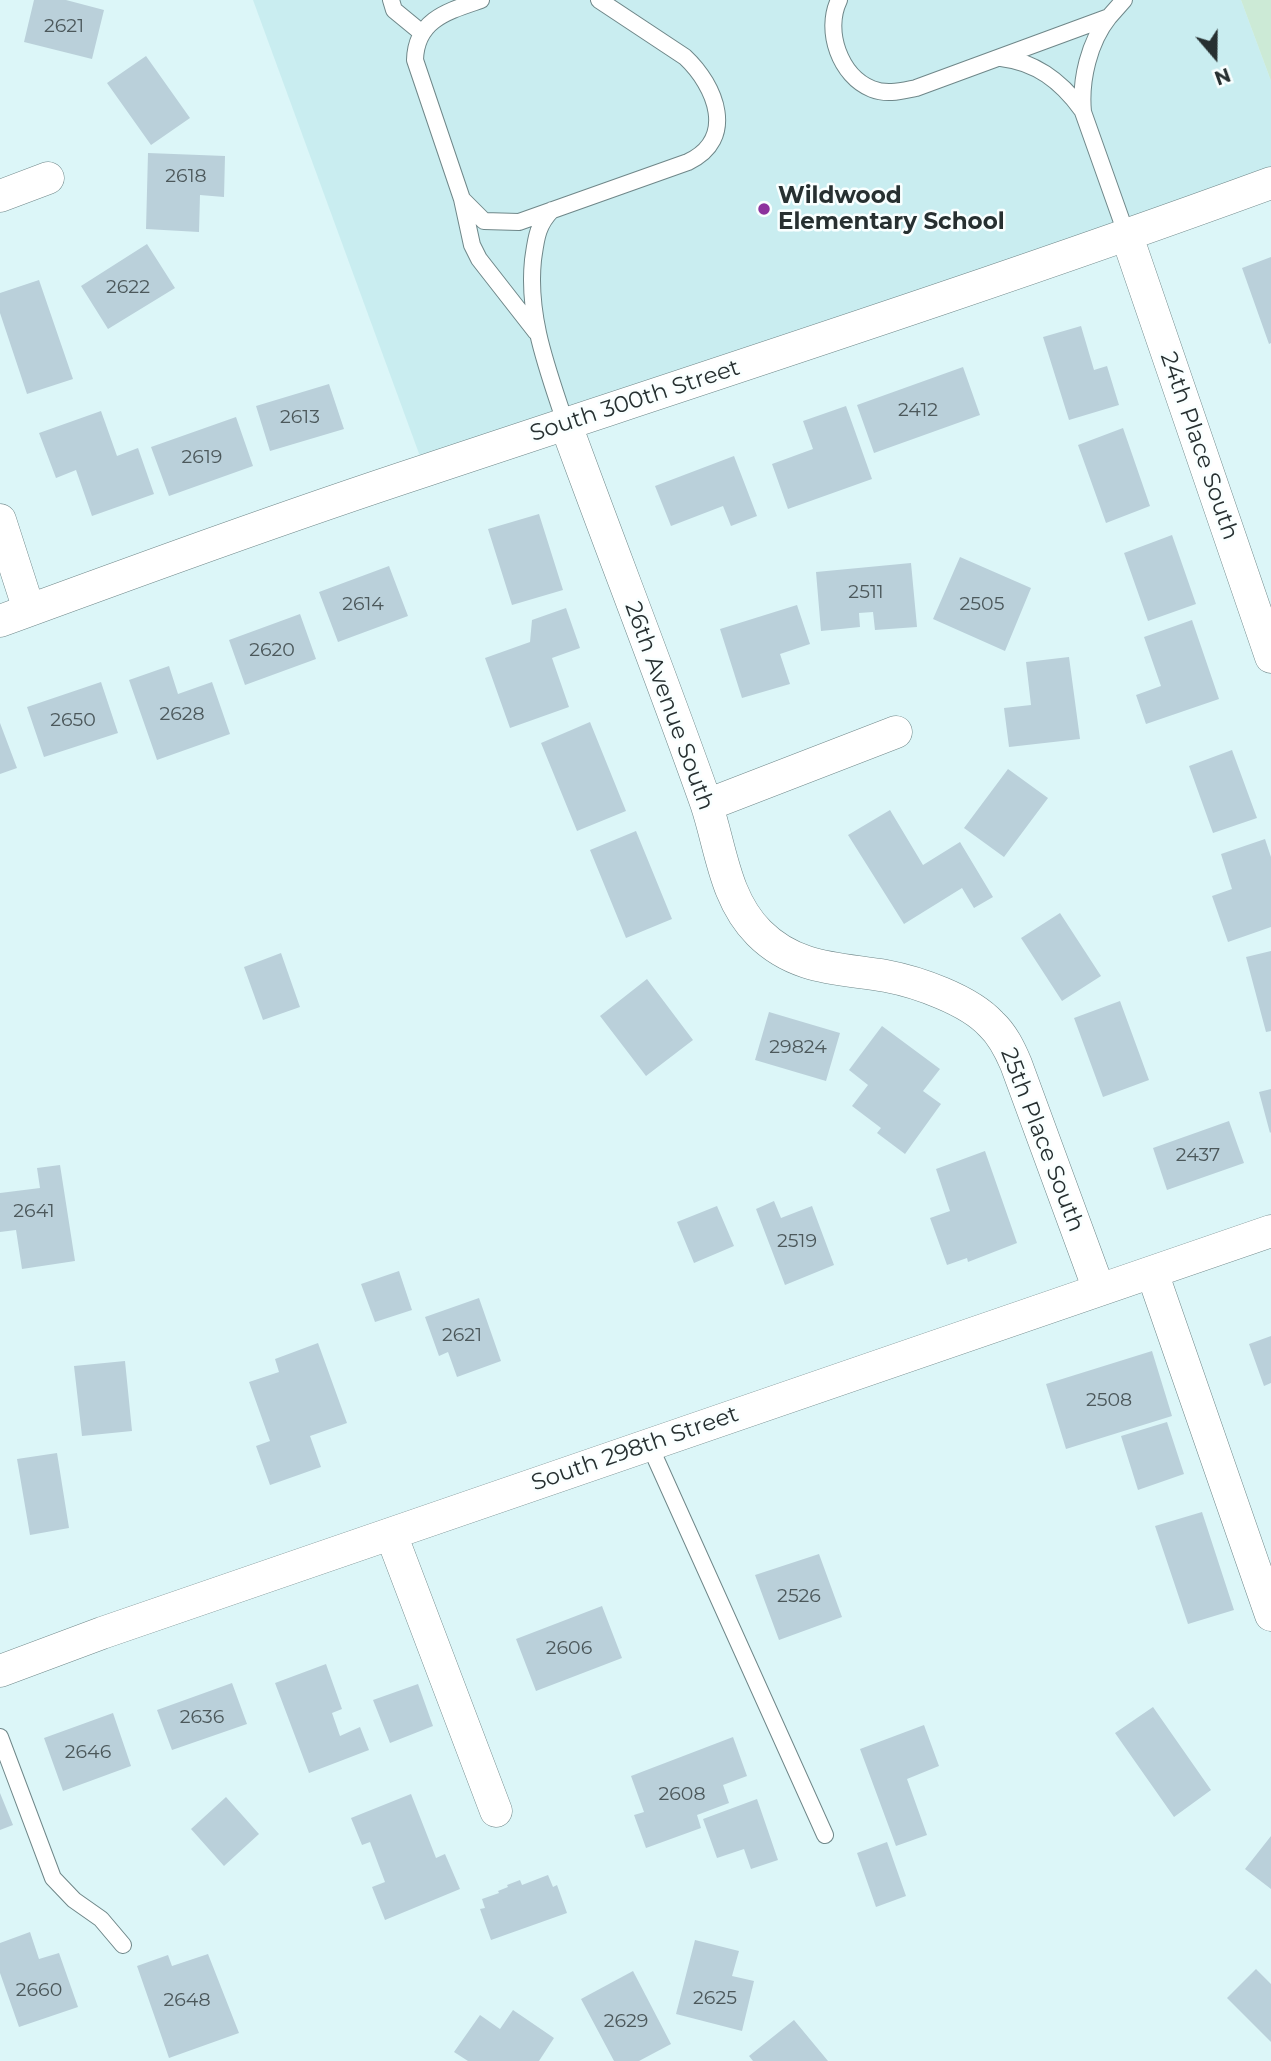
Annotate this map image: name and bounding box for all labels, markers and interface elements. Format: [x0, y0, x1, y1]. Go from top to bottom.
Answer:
house number: 2621 [44, 15, 84, 37]
north arrow [1180, 21, 1250, 91]
text: N [1211, 63, 1234, 90]
house number: 2618 [165, 165, 207, 187]
place label: Wildwood Elementary School [778, 182, 1005, 236]
marker: Wildwood Elementary School [756, 201, 772, 217]
house number: 2622 [106, 276, 150, 298]
street label: 24th Place South [1154, 349, 1244, 543]
street label: South 300th Street [527, 354, 743, 448]
house number: 2412 [898, 399, 938, 421]
house number: 2613 [280, 406, 320, 428]
house number: 2619 [182, 446, 222, 468]
house number: 2511 [848, 581, 884, 603]
house number: 2614 [342, 593, 384, 615]
house number: 2505 [960, 593, 1004, 615]
street label: 26th Avenue South [618, 598, 720, 814]
house number: 2620 [249, 639, 295, 661]
house number: 2628 [159, 703, 205, 725]
house number: 2650 [50, 709, 96, 731]
house number: 29824 [769, 1036, 827, 1058]
street label: 25th Place South [994, 1044, 1090, 1236]
house number: 2437 [1176, 1144, 1220, 1166]
house number: 2641 [13, 1200, 55, 1222]
house number: 2519 [777, 1230, 817, 1252]
house number: 2621 [442, 1324, 482, 1346]
house number: 2508 [1086, 1389, 1132, 1411]
street label: South 298th Street [528, 1401, 742, 1497]
house number: 2526 [777, 1585, 821, 1607]
house number: 2606 [546, 1637, 592, 1659]
house number: 2636 [180, 1706, 224, 1728]
house number: 2646 [65, 1741, 111, 1763]
house number: 2608 [658, 1783, 706, 1805]
house number: 2660 [16, 1979, 62, 2001]
house number: 2625 [693, 1987, 737, 2009]
house number: 2648 [163, 1989, 211, 2011]
house number: 2629 [604, 2010, 648, 2032]

